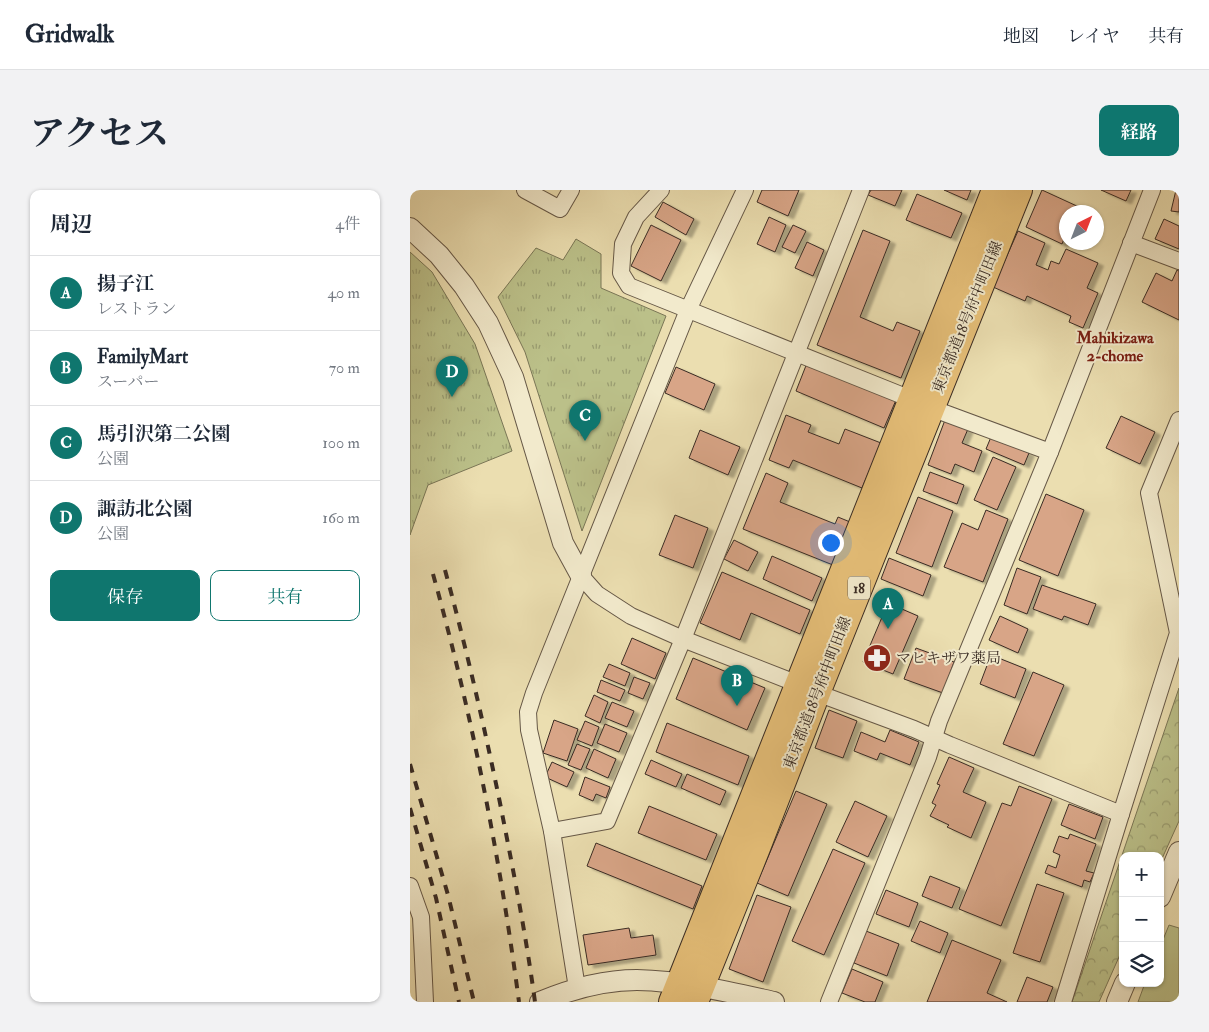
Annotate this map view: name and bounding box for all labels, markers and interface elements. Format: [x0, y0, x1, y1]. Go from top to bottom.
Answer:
text: Gridwalk [25, 19, 114, 50]
text: 地図 [1003, 25, 1039, 48]
text: レイヤ [1067, 25, 1120, 48]
text: 共有 [1148, 25, 1184, 48]
button: 経路 [1099, 105, 1179, 156]
text: アクセス [30, 112, 169, 156]
north arrow [1059, 205, 1104, 250]
text: 周辺 [50, 211, 92, 238]
text: 4件 [335, 214, 360, 234]
street label: 東京都道18号府中町田線 [928, 238, 1007, 396]
text: 揚子江 [97, 272, 154, 296]
text: A [61, 283, 71, 303]
text: 40 m [327, 283, 360, 303]
text: レストラン [97, 299, 177, 319]
district label: Mahikizawa 2-chome [1075, 328, 1154, 366]
text: FamilyMart [97, 345, 188, 369]
pin: D [436, 356, 468, 397]
text: B [61, 358, 71, 378]
text: 70 m [329, 358, 360, 378]
text: スーパー [97, 372, 159, 392]
pin: C [569, 400, 601, 441]
text: 馬引沢第二公園 [97, 422, 230, 446]
text: C [60, 433, 72, 453]
text: 100 m [322, 433, 360, 453]
text: 公園 [97, 449, 129, 469]
text: 諏訪北公園 [97, 497, 192, 521]
text: D [59, 508, 73, 528]
text: 160 m [322, 508, 360, 528]
text: 公園 [97, 524, 129, 544]
your location [818, 530, 844, 556]
button: 保存 [50, 570, 200, 621]
button: 共有 [210, 570, 360, 621]
road number: 18 [848, 576, 870, 599]
pin: A [872, 588, 904, 629]
street label: 東京都道18号府中町田線 [779, 614, 855, 772]
pharmacy icon: マヒキザワ薬局 [862, 643, 892, 673]
place label: マヒキザワ薬局 [896, 649, 1001, 668]
pin: B [721, 665, 753, 706]
map controls [1119, 852, 1164, 987]
button: + [1119, 852, 1164, 897]
button: − [1119, 897, 1164, 942]
button: layers [1119, 942, 1164, 987]

